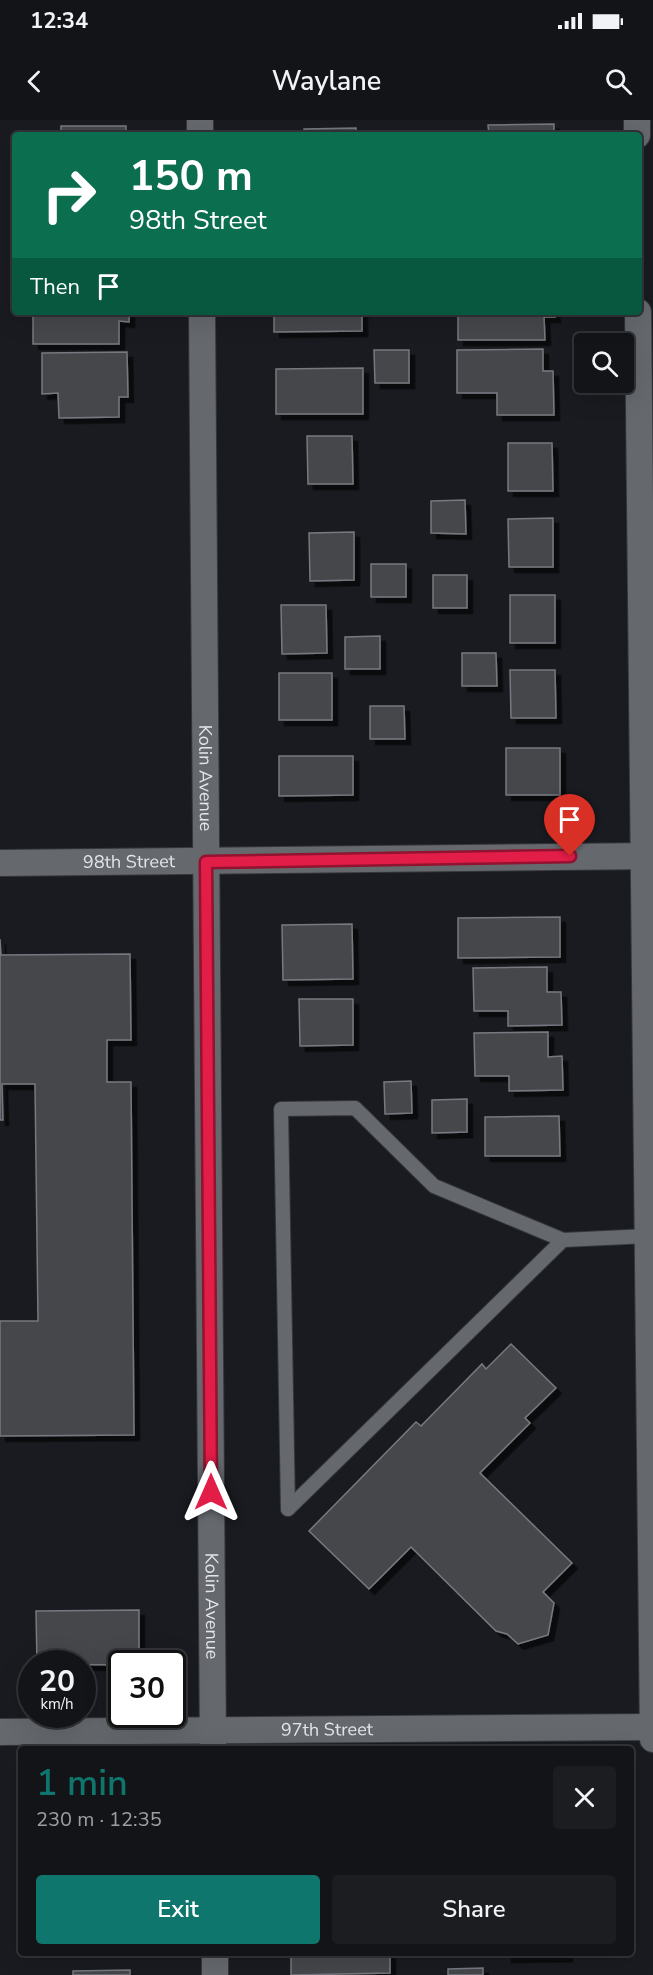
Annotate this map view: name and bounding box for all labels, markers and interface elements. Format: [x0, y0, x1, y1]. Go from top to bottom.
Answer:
text: 12:34 [30, 6, 88, 36]
text: Waylane [272, 63, 381, 100]
icon: back [18, 65, 51, 98]
icon: search [602, 65, 635, 98]
text: 150 m [129, 148, 253, 205]
icon: right [30, 156, 108, 234]
text: 98th Street [129, 202, 267, 239]
icon: arrive [92, 270, 125, 303]
text: Then [30, 272, 80, 302]
map controls [574, 333, 634, 393]
button: search [574, 333, 634, 393]
street label: Kolin Avenue [193, 725, 218, 831]
pin [544, 794, 595, 856]
icon: arrive [553, 803, 586, 836]
street label: 98th Street [83, 849, 176, 874]
position arrow [179, 1460, 243, 1524]
street label: Kolin Avenue [199, 1552, 224, 1659]
speed limit sign: 30 [108, 1650, 186, 1728]
text: 20 [39, 1661, 75, 1702]
text: km/h [40, 1694, 74, 1714]
street label: 97th Street [281, 1717, 374, 1742]
text: 1 min [36, 1759, 128, 1808]
button: close [553, 1766, 616, 1829]
text: 230 m · 12:35 [36, 1806, 162, 1833]
button: Exit [36, 1875, 320, 1944]
button: Share [332, 1875, 616, 1944]

